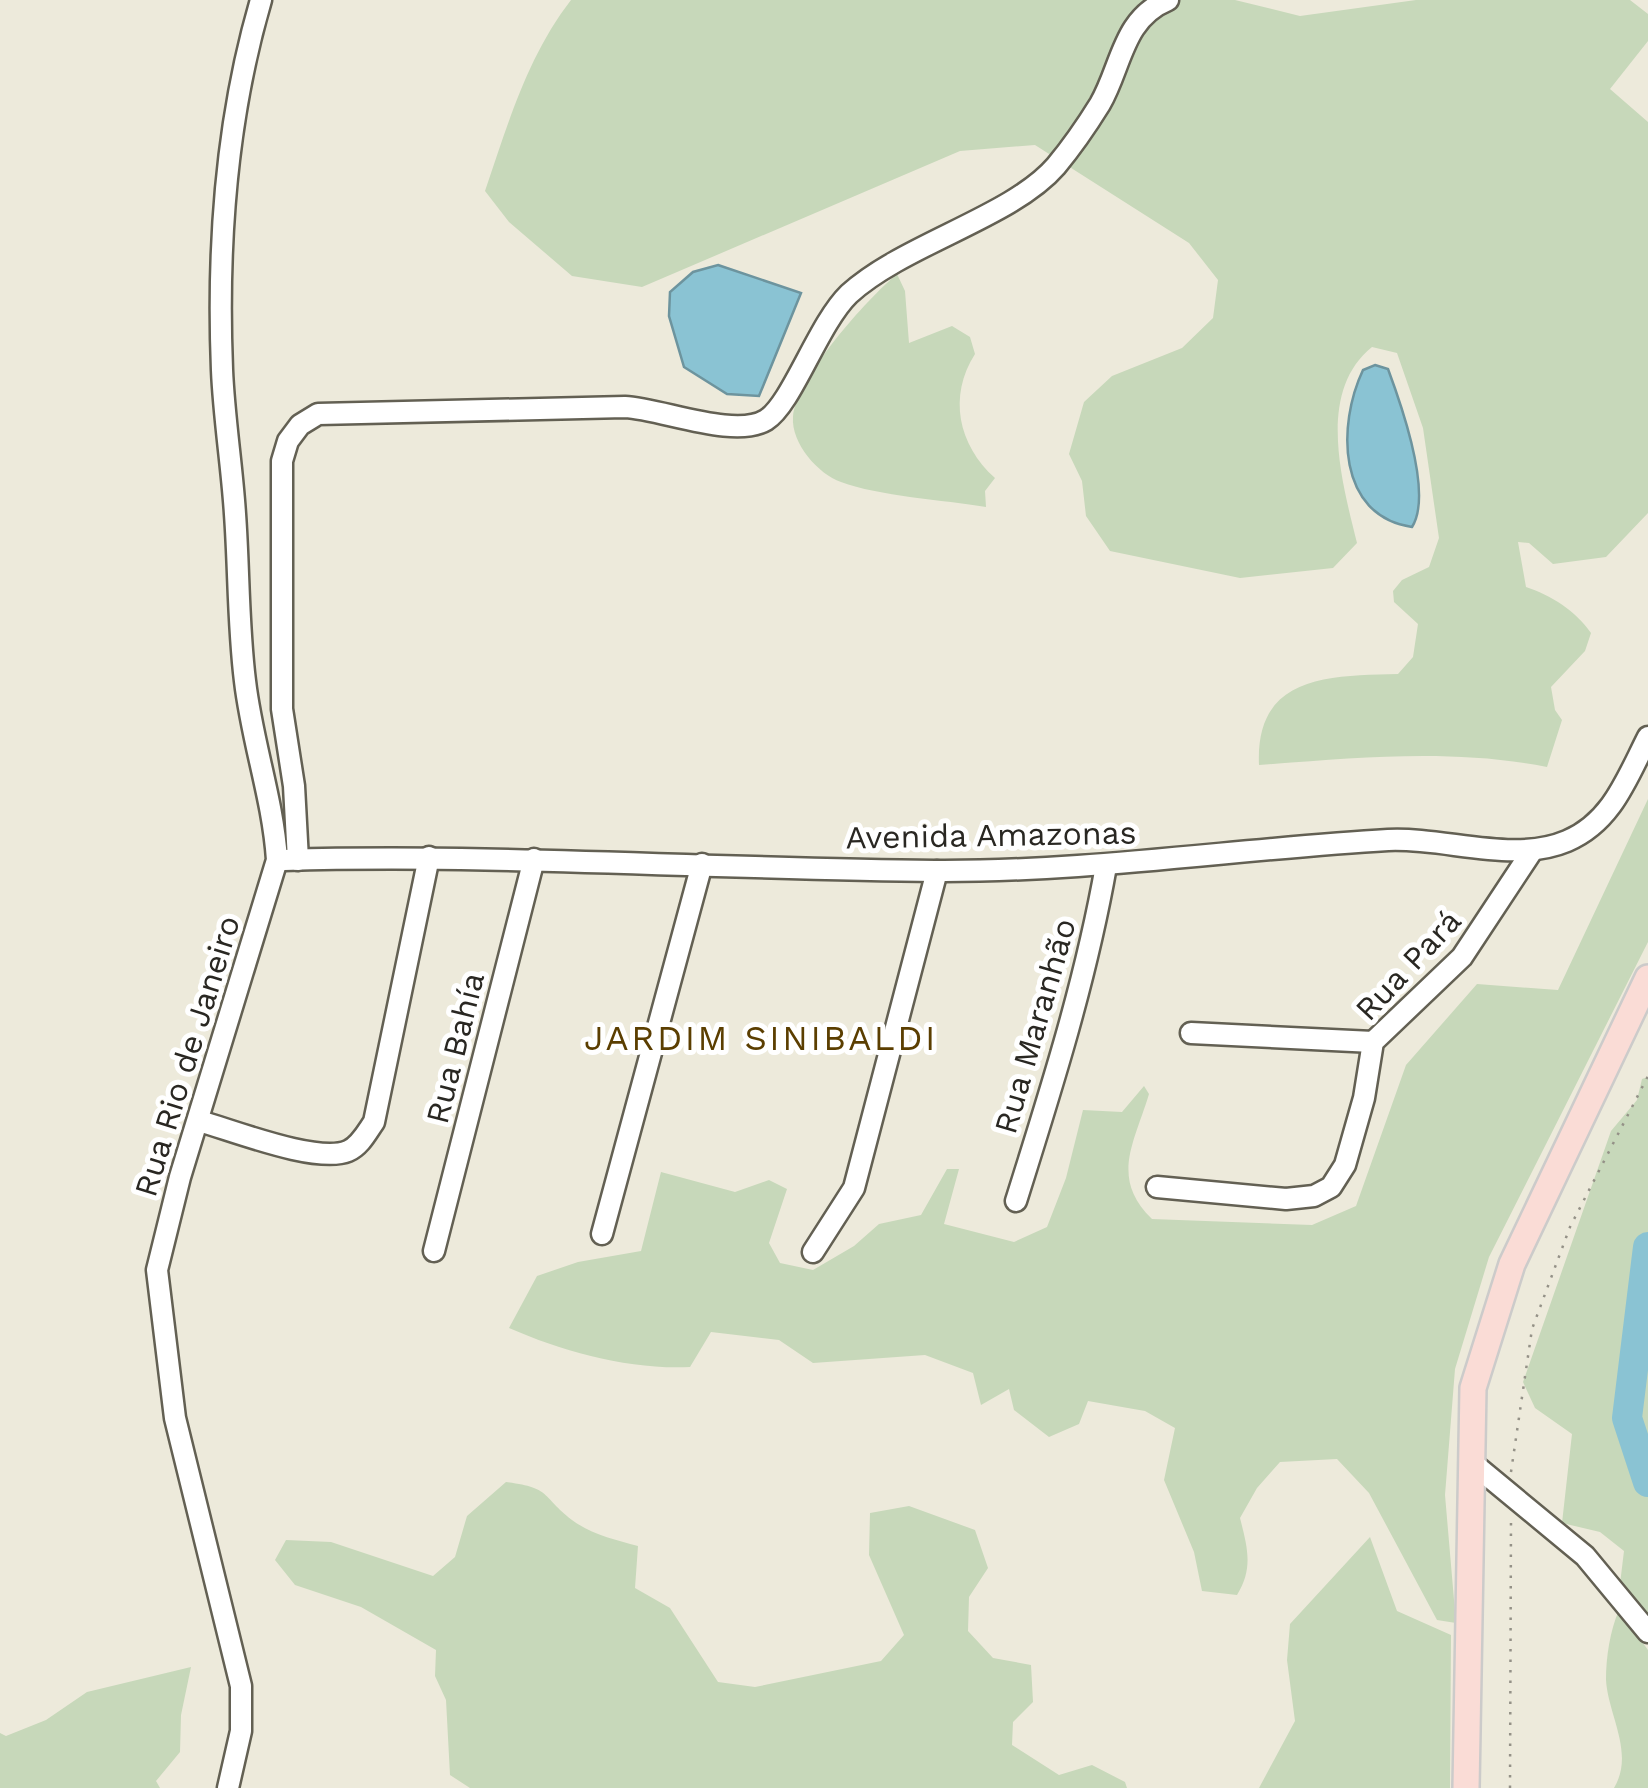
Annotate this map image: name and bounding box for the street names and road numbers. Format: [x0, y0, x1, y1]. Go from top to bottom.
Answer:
street label: Avenida Amazonas [845, 813, 1137, 857]
street label: Rua Pará [1347, 902, 1469, 1028]
street label: Rua Rio de Janeiro [126, 911, 248, 1201]
street label: Rua Maranhão [986, 914, 1084, 1138]
street label: Rua Bahía [418, 968, 492, 1128]

